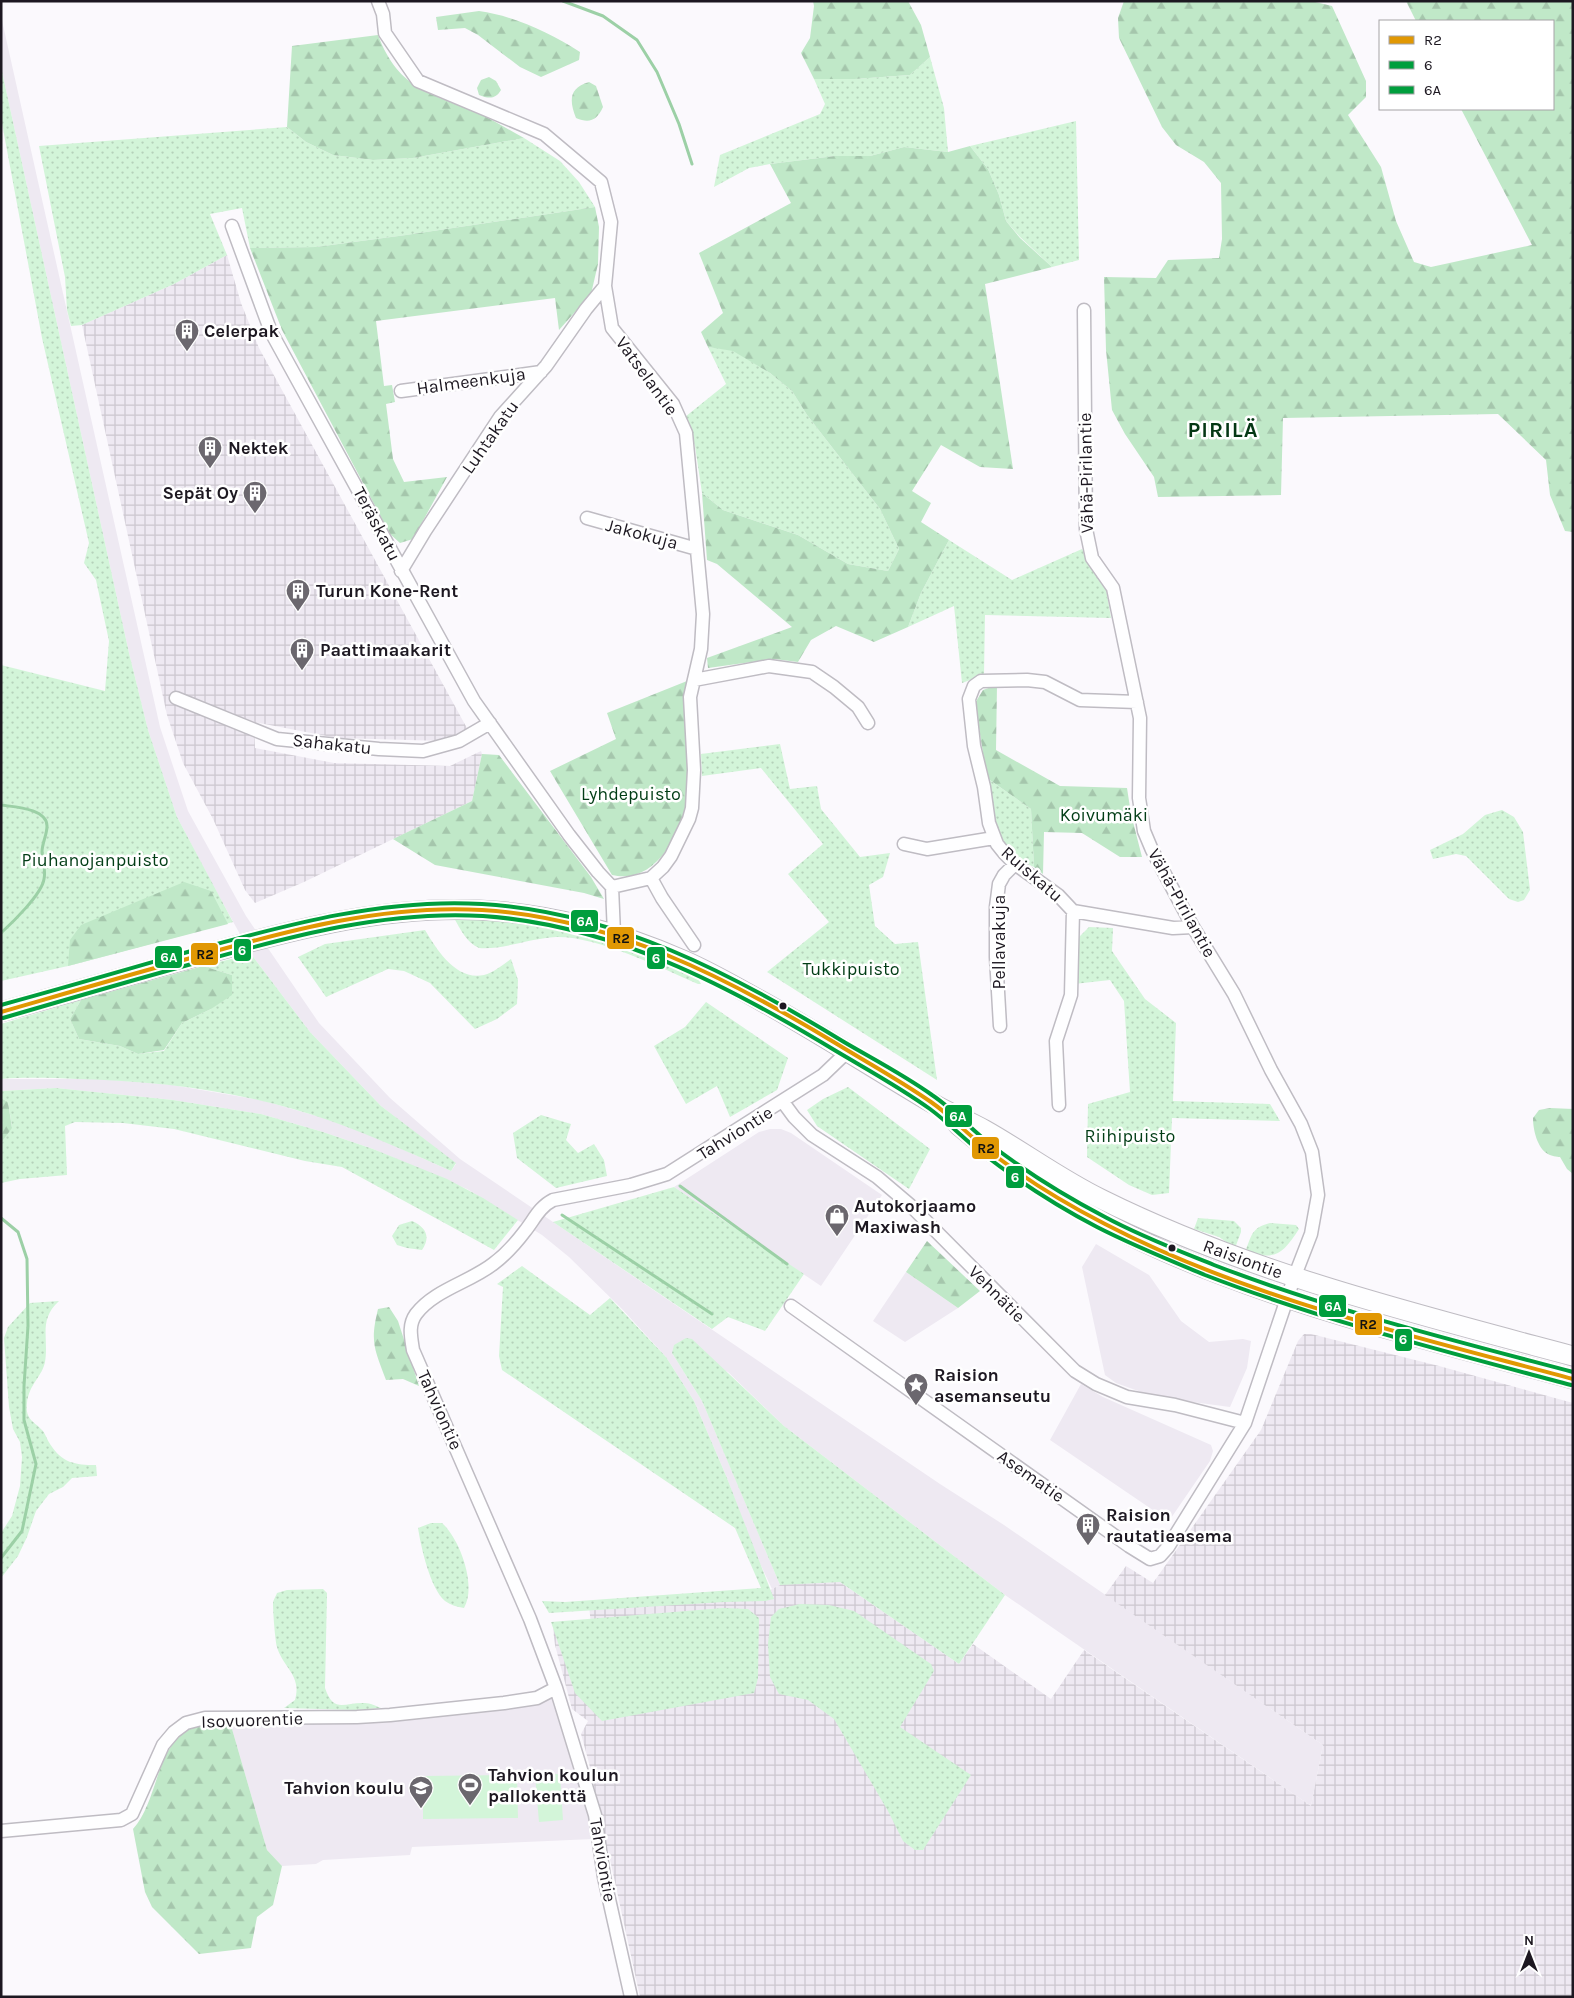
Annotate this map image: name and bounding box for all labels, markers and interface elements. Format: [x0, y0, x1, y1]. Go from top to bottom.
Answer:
legend [1379, 20, 1554, 110]
text: R2 [1424, 31, 1442, 49]
text: 6 [1424, 56, 1433, 74]
text: 6A [1424, 81, 1442, 99]
building icon: Celerpak [174, 318, 200, 352]
place label: Celerpak [204, 320, 280, 342]
street label: Vatselantie [611, 332, 683, 420]
street label: Halmeenkuja [415, 362, 527, 400]
street label: Luhtakatu [457, 396, 523, 478]
street label: Vähä-Pirilantie [1074, 412, 1098, 534]
district label: PIRILÄ [1188, 417, 1258, 443]
building icon: Nektek [197, 435, 223, 469]
place label: Nektek [228, 437, 289, 459]
building icon: Sepät Oy [242, 480, 268, 514]
place label: Sepät Oy [162, 482, 238, 504]
street label: Teräskatu [348, 483, 406, 565]
street label: Jakokuja [604, 514, 680, 554]
building icon: Turun Kone-Rent [285, 578, 311, 612]
place label: Turun Kone-Rent [316, 580, 458, 602]
building icon: Paattimaakarit [289, 637, 315, 671]
place label: Paattimaakarit [320, 639, 451, 661]
street label: Sahakatu [291, 729, 373, 759]
park label: Lyhdepuisto [581, 783, 681, 805]
park label: Koivumäki [1060, 804, 1148, 826]
street label: Ruiskatu [997, 841, 1067, 907]
street label: Vähä-Pirilantie [1143, 845, 1221, 961]
park label: Piuhanojanpuisto [22, 849, 168, 871]
street label: Pellavakuja [988, 895, 1010, 989]
line badge: 6A [570, 909, 599, 933]
text: 6A [576, 913, 594, 930]
line badge: R2 [606, 926, 635, 950]
text: R2 [612, 930, 630, 947]
line badge: 6 [233, 938, 252, 962]
line badge: R2 [190, 942, 219, 966]
text: 6 [238, 942, 246, 959]
line badge: 6A [154, 945, 183, 969]
text: R2 [196, 946, 214, 963]
line badge: 6 [646, 946, 666, 970]
text: 6A [160, 949, 178, 966]
text: 6 [652, 950, 660, 967]
park label: Tukkipuisto [802, 958, 900, 980]
unlabelled marker [778, 1001, 788, 1011]
street label: Tahviontie [693, 1101, 777, 1165]
line badge: 6A [944, 1104, 973, 1128]
text: 6A [949, 1108, 967, 1125]
park label: Riihipuisto [1085, 1125, 1175, 1147]
line badge: R2 [971, 1136, 1000, 1160]
text: R2 [977, 1140, 995, 1157]
line badge: 6 [1005, 1165, 1025, 1189]
text: 6 [1011, 1169, 1019, 1186]
place label: Autokorjaamo Maxiwash [854, 1195, 976, 1238]
shop icon: Autokorjaamo Maxiwash [824, 1203, 850, 1237]
street label: Raisiontie [1200, 1234, 1286, 1284]
unlabelled marker [1167, 1243, 1177, 1253]
street label: Vehnätie [964, 1261, 1030, 1327]
line badge: 6A [1318, 1294, 1347, 1318]
text: 6A [1324, 1298, 1342, 1315]
line badge: R2 [1354, 1312, 1383, 1336]
text: R2 [1359, 1316, 1377, 1333]
line badge: 6 [1394, 1328, 1413, 1352]
text: 6 [1399, 1331, 1407, 1348]
place label: Raision asemanseutu [934, 1364, 1051, 1407]
street label: Tahviontie [413, 1367, 467, 1453]
place icon: Raision asemanseutu [903, 1372, 929, 1406]
street label: Asematie [993, 1445, 1069, 1507]
place label: Raision rautatieasema [1106, 1504, 1232, 1547]
building icon: Raision rautatieasema [1075, 1512, 1101, 1546]
street label: Isovuorentie [201, 1707, 303, 1733]
place label: Tahvion koulun pallokenttä [488, 1764, 619, 1807]
sports icon: Tahvion koulun pallokenttä [457, 1772, 483, 1806]
school or university icon: Tahvion koulu [408, 1775, 434, 1809]
place label: Tahvion koulu [284, 1777, 404, 1799]
street label: Tahviontie [585, 1816, 621, 1904]
north arrow [1504, 1928, 1554, 1978]
text: N [1524, 1932, 1534, 1949]

